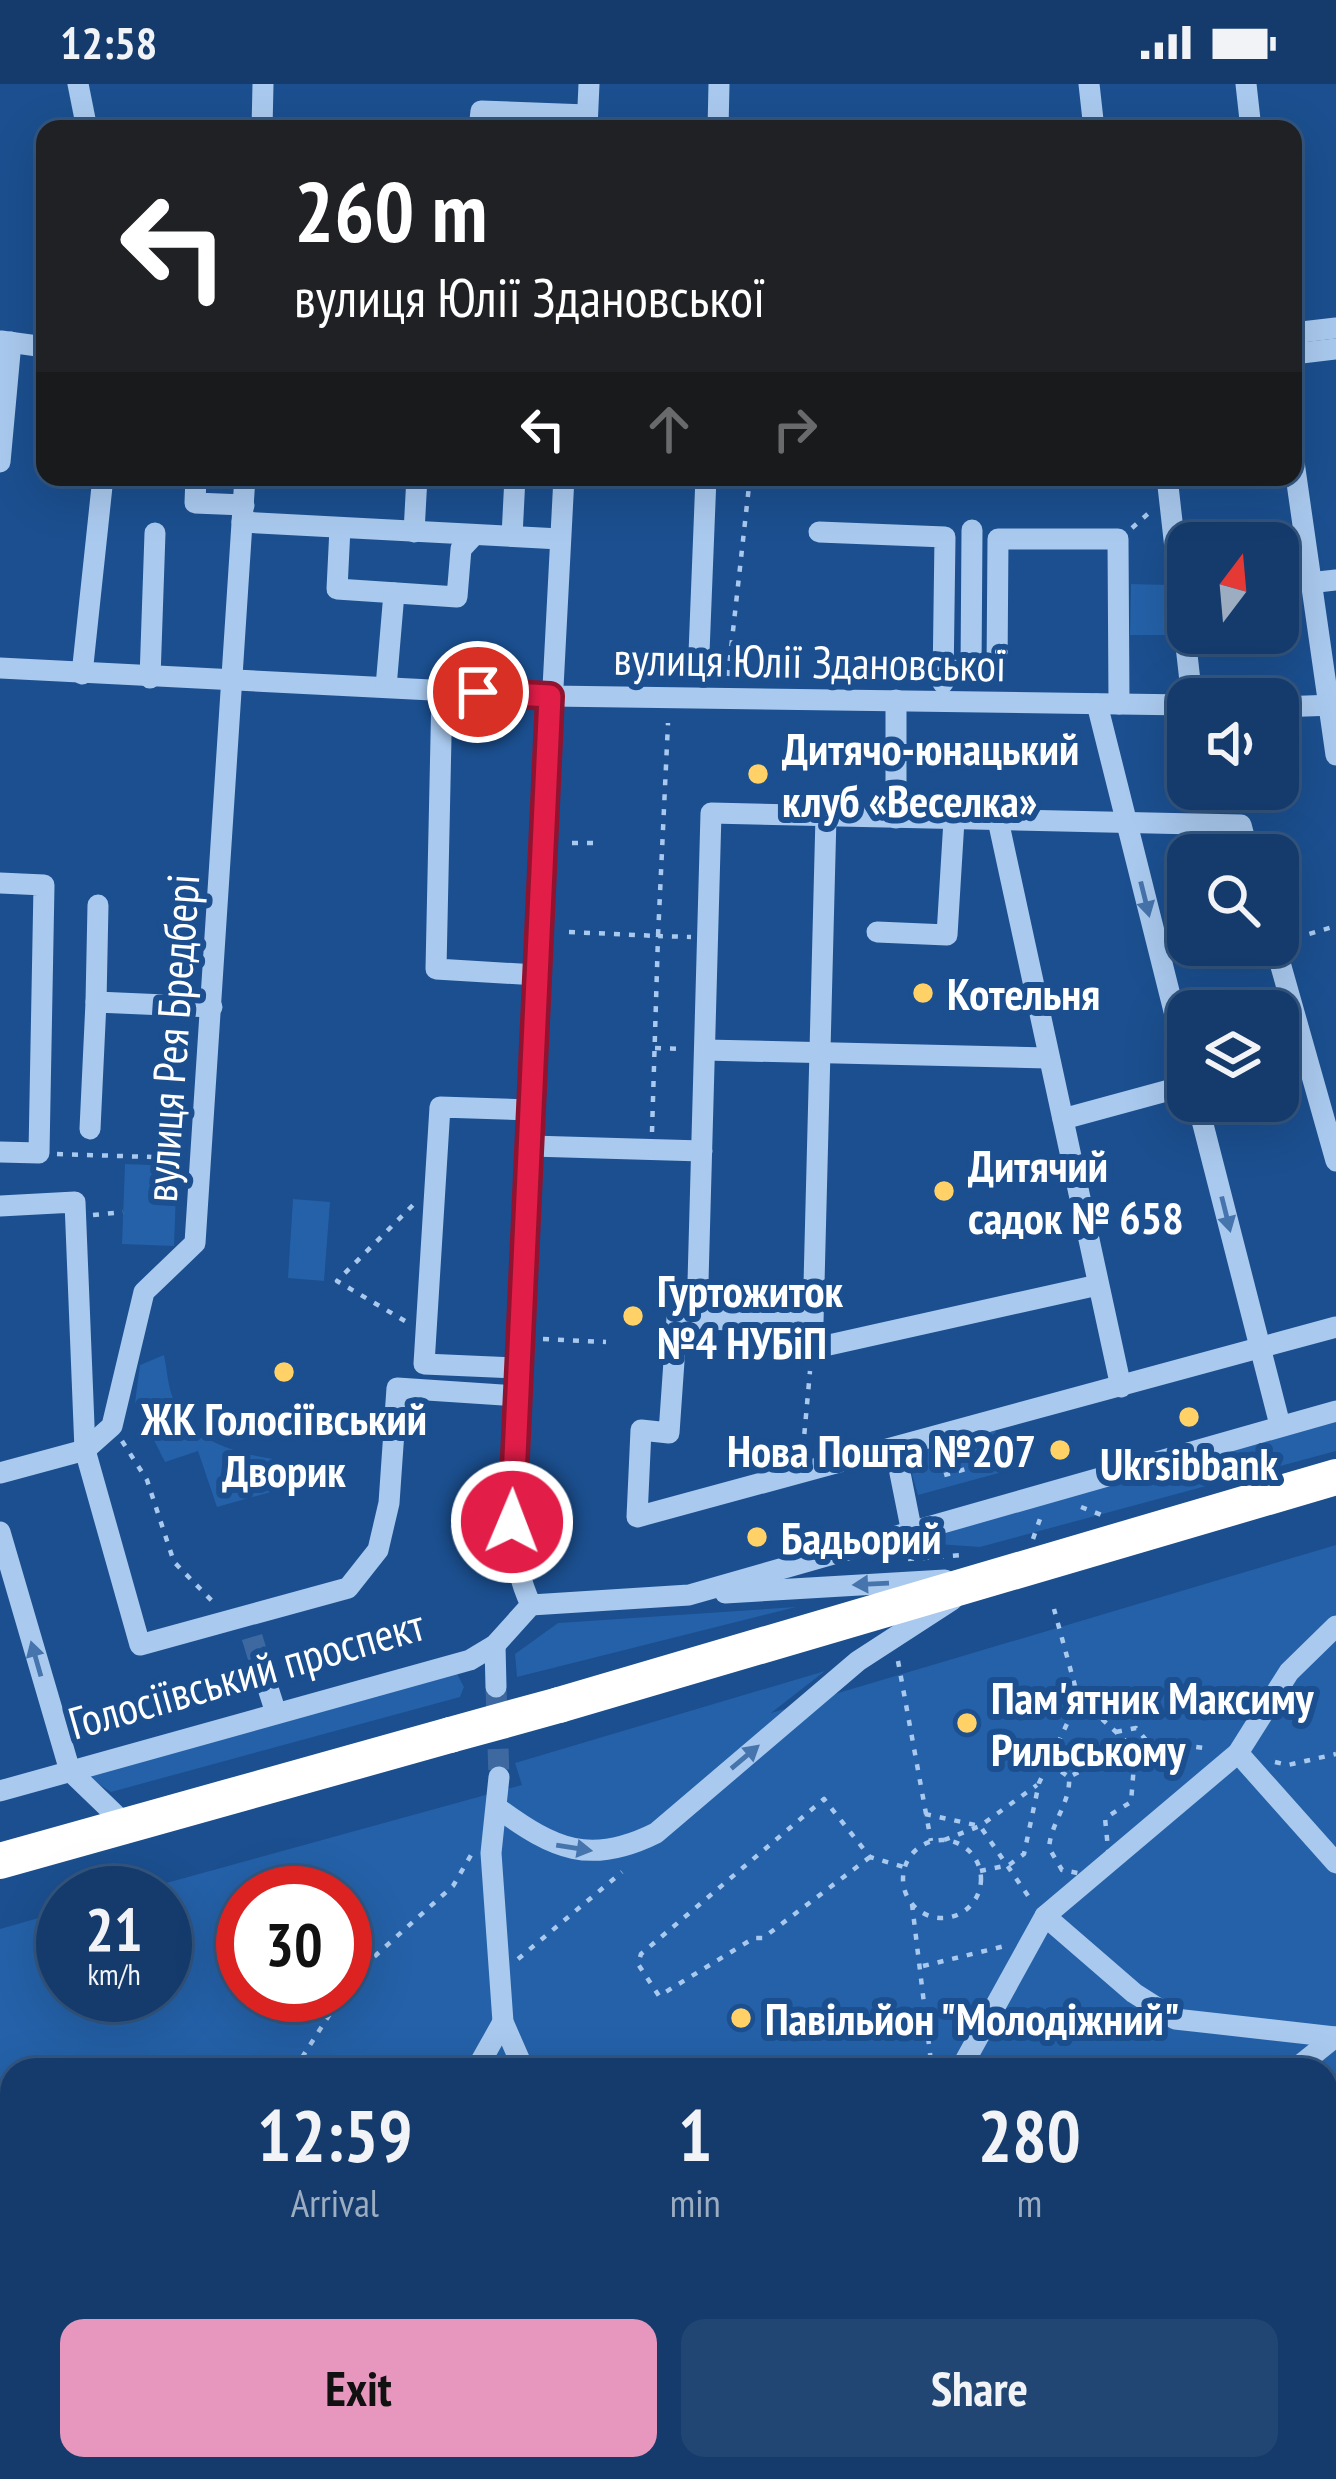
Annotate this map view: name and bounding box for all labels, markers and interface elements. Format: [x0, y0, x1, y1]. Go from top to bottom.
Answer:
text: 12:58 [60, 13, 157, 71]
text: 260 m [294, 156, 487, 265]
icon: left [96, 168, 252, 324]
text: вулиця Юлії Здановської [294, 262, 765, 332]
icon: left [510, 396, 576, 462]
icon: ahead [636, 396, 702, 462]
icon: right [762, 396, 828, 462]
north arrow [1167, 522, 1299, 654]
map controls [1167, 522, 1299, 1122]
street label: вулиця Юлії Здановської [613, 629, 1007, 693]
pin [427, 641, 529, 743]
icon: arrive [445, 659, 511, 725]
button: sound [1167, 678, 1299, 810]
place label: Дитячо-юнацький клуб «Веселка» [782, 719, 1079, 829]
marker: Дитячо-юнацький клуб «Веселка» [745, 761, 771, 787]
button: search [1167, 834, 1299, 966]
street label: вулиця Рея Бредбері [131, 872, 211, 1204]
one-way arrow [1136, 880, 1155, 917]
place label: Котельня [947, 964, 1100, 1022]
marker: Котельня [910, 980, 936, 1006]
button: layers [1167, 990, 1299, 1122]
place label: Дитячий садок № 658 [968, 1136, 1184, 1246]
marker: Дитячий садок № 658 [931, 1178, 957, 1204]
one-way arrow [1217, 1196, 1236, 1233]
place label: Гуртожиток №4 НУБіП [657, 1261, 843, 1371]
marker: Гуртожиток №4 НУБіП [620, 1303, 646, 1329]
marker: ЖК Голосіївський Дворик [271, 1359, 297, 1385]
place label: ЖК Голосіївський Дворик [140, 1389, 427, 1499]
marker: Ukrsibbank [1176, 1404, 1202, 1430]
place label: Нова Пошта №207 [727, 1421, 1036, 1479]
place label: Ukrsibbank [1100, 1434, 1278, 1492]
marker: Нова Пошта №207 [1047, 1437, 1073, 1463]
position arrow [449, 1459, 575, 1585]
place label: Бадьорий [781, 1508, 942, 1566]
marker: Бадьорий [744, 1524, 770, 1550]
one-way arrow [851, 1575, 889, 1594]
street label: Голосіївський проспект [62, 1594, 431, 1751]
one-way arrow [26, 1641, 44, 1677]
place label: Пам'ятник Максиму Рильському [991, 1668, 1315, 1778]
marker: Пам'ятник Максиму Рильському [954, 1710, 980, 1736]
one-way arrow [730, 1745, 760, 1771]
one-way arrow [555, 1839, 593, 1857]
speed limit sign: 30 [216, 1866, 372, 2022]
text: 21 [85, 1890, 143, 1968]
text: km/h [87, 1954, 141, 1993]
place label: Павільйон "Молодіжний" [765, 1989, 1180, 2047]
marker: Павільйон "Молодіжний" [728, 2005, 754, 2031]
text: 12:59 [257, 2088, 413, 2181]
text: 1 [678, 2088, 712, 2181]
text: 280 [978, 2088, 1081, 2181]
text: Arrival [291, 2177, 379, 2228]
text: min [670, 2177, 721, 2228]
text: m [1017, 2177, 1042, 2228]
button: Exit [60, 2319, 657, 2457]
button: Share [681, 2319, 1278, 2457]

